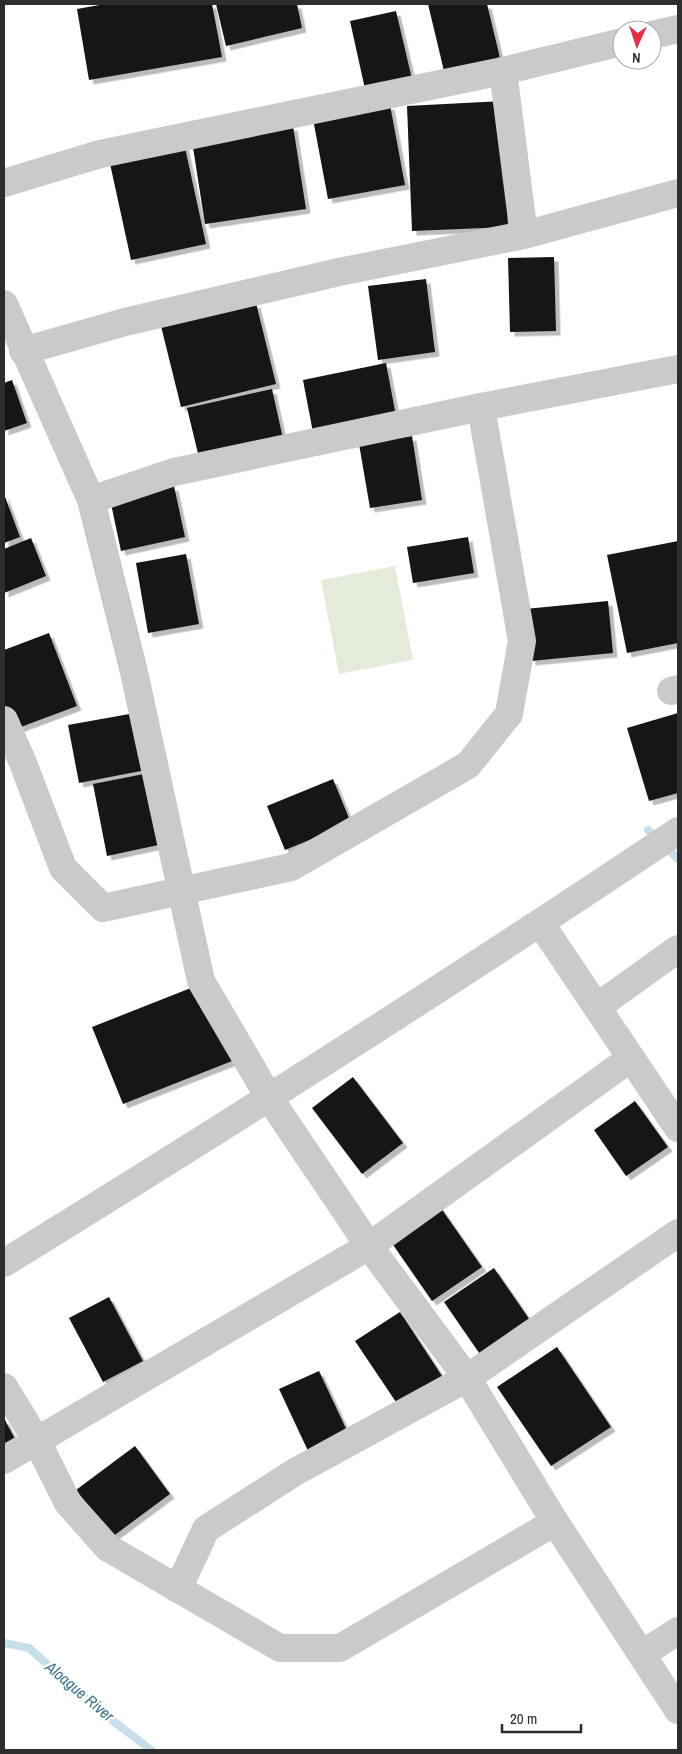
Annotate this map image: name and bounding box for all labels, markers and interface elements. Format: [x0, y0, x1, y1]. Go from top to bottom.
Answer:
north arrow [612, 20, 662, 70]
text: N [632, 49, 641, 67]
water label: Aloague River [40, 1655, 119, 1727]
scale bar [502, 1702, 581, 1734]
text: 20 m [510, 1708, 537, 1729]

